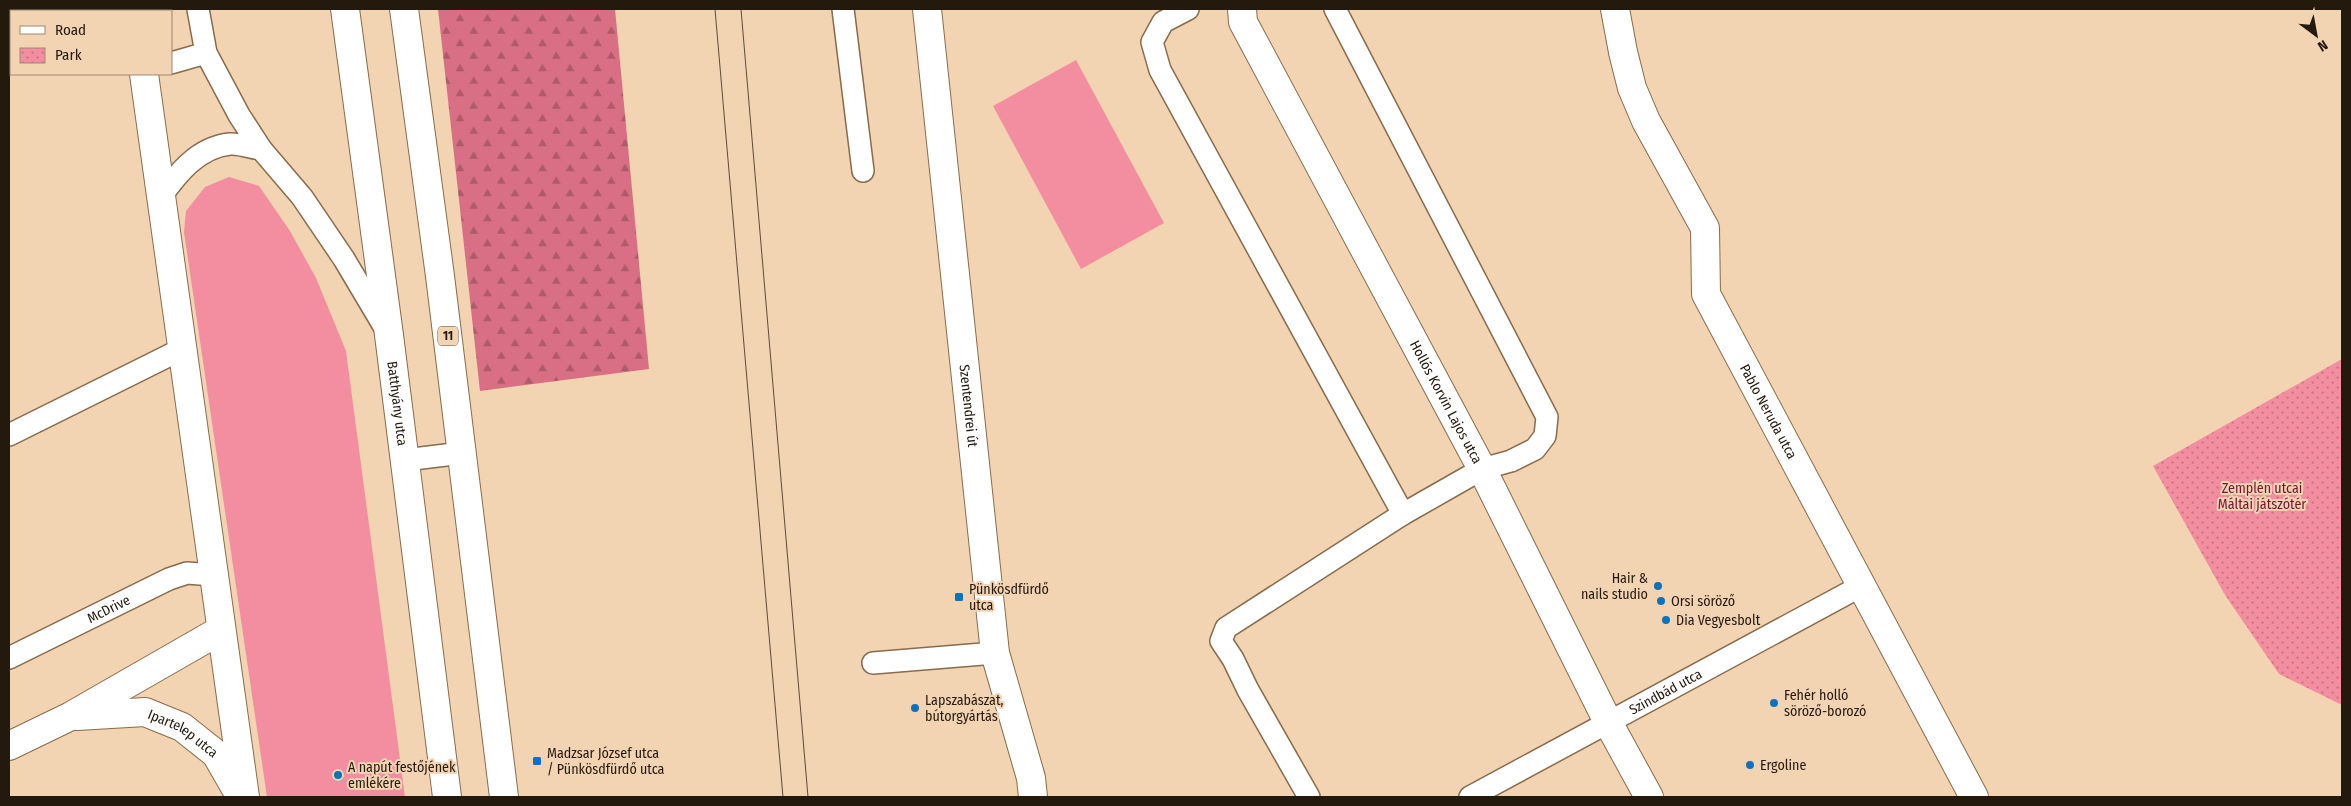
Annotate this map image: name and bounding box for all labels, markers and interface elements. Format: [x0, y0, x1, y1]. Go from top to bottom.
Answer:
legend [10, 10, 172, 75]
north arrow [2291, 10, 2341, 60]
text: Road [55, 21, 86, 39]
text: N [2315, 36, 2331, 55]
text: Park [55, 46, 82, 64]
road number: 11 [438, 326, 458, 346]
street label: Hollós Korvin Lajos utca [1406, 338, 1486, 467]
street label: Batthyány utca [384, 360, 411, 447]
street label: Pablo Neruda utca [1736, 361, 1801, 462]
street label: Szentendrei út [956, 364, 982, 448]
park label: Zemplén utcai Máltai játszótér [2218, 480, 2306, 513]
place label: Hair & nails studio [1581, 570, 1648, 603]
marker: Hair & nails studio [1652, 580, 1664, 592]
place label: Pünkösdfürdő utca [969, 581, 1049, 614]
street label: McDrive [84, 591, 133, 627]
marker: Pünkösdfürdő utca [953, 591, 965, 603]
place label: Orsi söröző [1671, 593, 1735, 610]
marker: Orsi söröző [1655, 595, 1667, 607]
place label: Dia Vegyesbolt [1676, 612, 1761, 629]
marker: Dia Vegyesbolt [1660, 614, 1672, 626]
street label: Szindbád utca [1626, 665, 1705, 718]
place label: Fehér holló söröző-borozó [1784, 687, 1866, 720]
place label: Lapszabászat, bútorgyártás [925, 692, 1004, 725]
marker: Fehér holló söröző-borozó [1768, 697, 1780, 709]
marker: Lapszabászat, bútorgyártás [909, 702, 921, 714]
street label: Ipartelep utca [145, 706, 222, 761]
place label: Madzsar József utca / Pünkösdfürdő utca [547, 745, 665, 778]
marker: Madzsar József utca / Pünkösdfürdő utca [531, 755, 543, 767]
place label: Ergoline [1760, 757, 1806, 774]
place label: A napút festőjének emlékére [348, 759, 456, 792]
marker: Ergoline [1744, 759, 1756, 771]
marker: A napút festőjének emlékére [332, 769, 344, 781]

